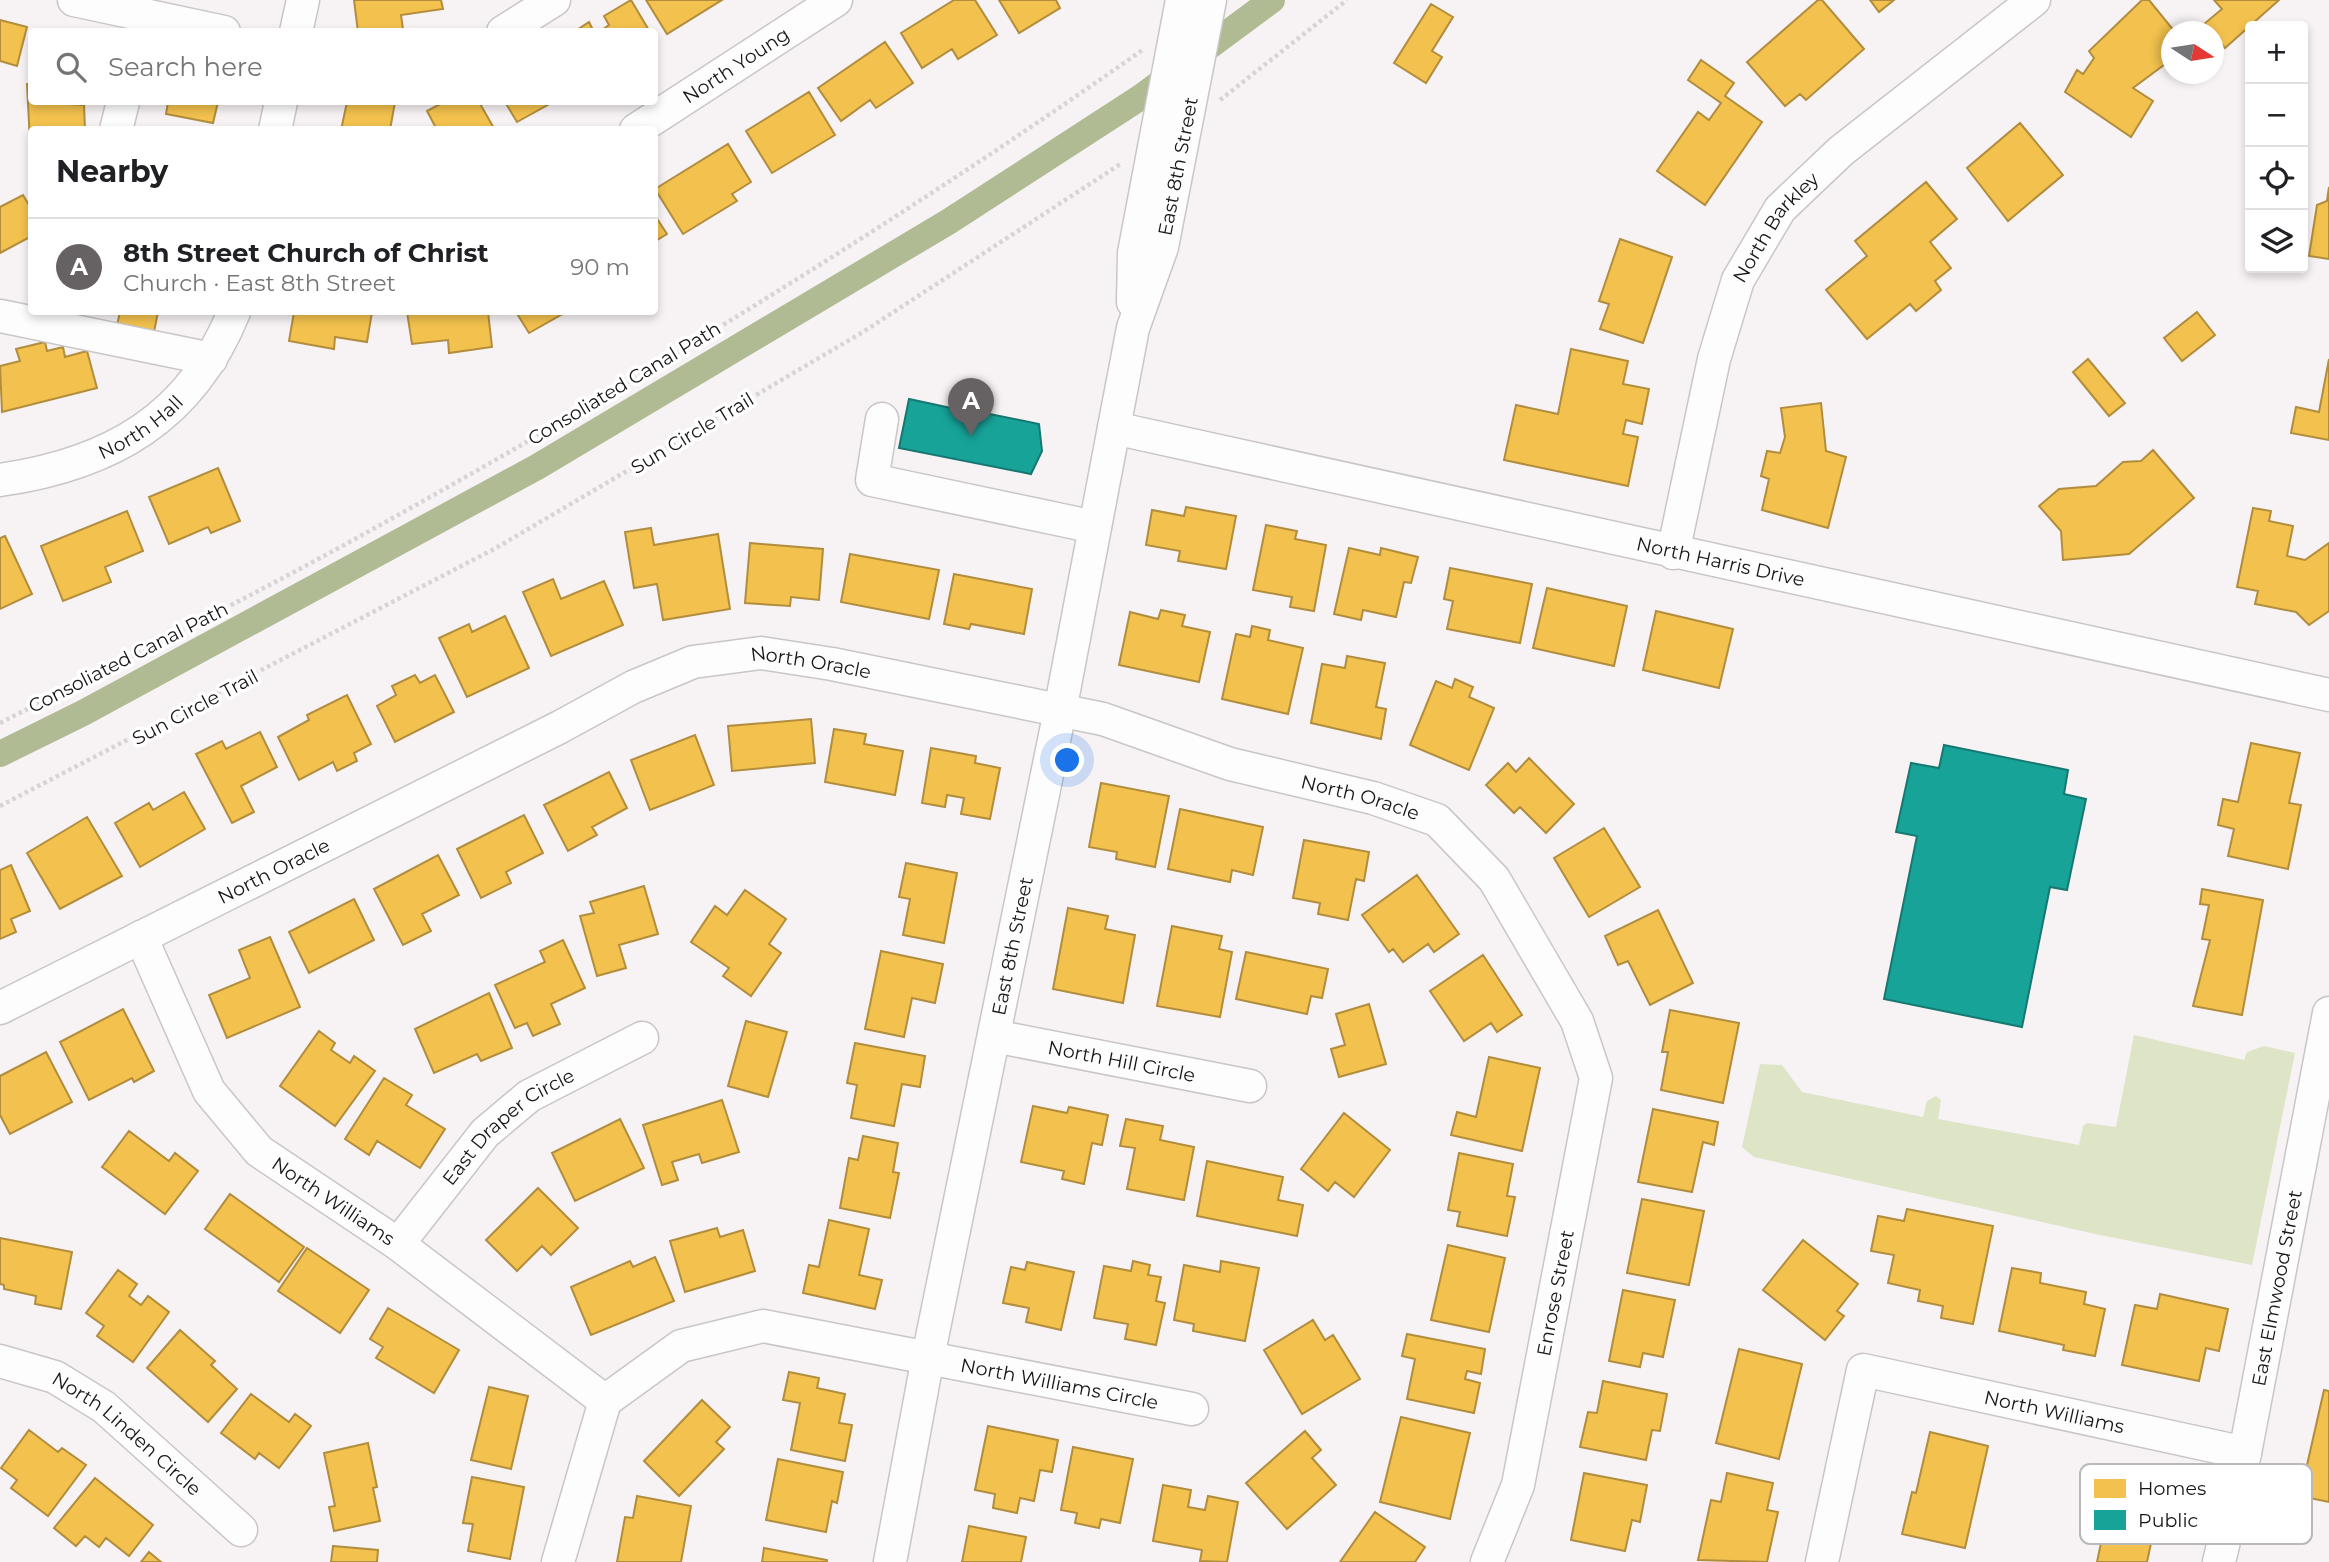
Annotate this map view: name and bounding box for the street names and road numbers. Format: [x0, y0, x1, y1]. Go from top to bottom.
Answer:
street label: North Young [678, 23, 794, 109]
street label: East 8th Street [1153, 95, 1203, 238]
street label: North Barkley [1728, 167, 1824, 287]
street label: Consoliated Canal Path [524, 317, 725, 450]
street label: Sun Circle Trail [627, 388, 758, 479]
street label: North Hall [95, 391, 188, 464]
street label: North Harris Drive [1634, 532, 1807, 591]
street label: Consoliated Canal Path [25, 597, 232, 718]
street label: North Oracle [749, 641, 873, 684]
street label: Sun Circle Trail [128, 665, 262, 750]
street label: North Oracle [1299, 770, 1422, 825]
street label: North Oracle [214, 834, 333, 909]
street label: East 8th Street [987, 874, 1038, 1017]
street label: North Hill Circle [1046, 1036, 1197, 1087]
street label: East Draper Circle [438, 1064, 578, 1190]
street label: North Williams [267, 1152, 399, 1250]
street label: East Elmwood Street [2247, 1188, 2307, 1388]
street label: Enrose Street [1532, 1228, 1579, 1358]
street label: North Williams Circle [959, 1353, 1160, 1414]
street label: North Linden Circle [48, 1367, 206, 1501]
street label: North Williams [1982, 1386, 2126, 1438]

